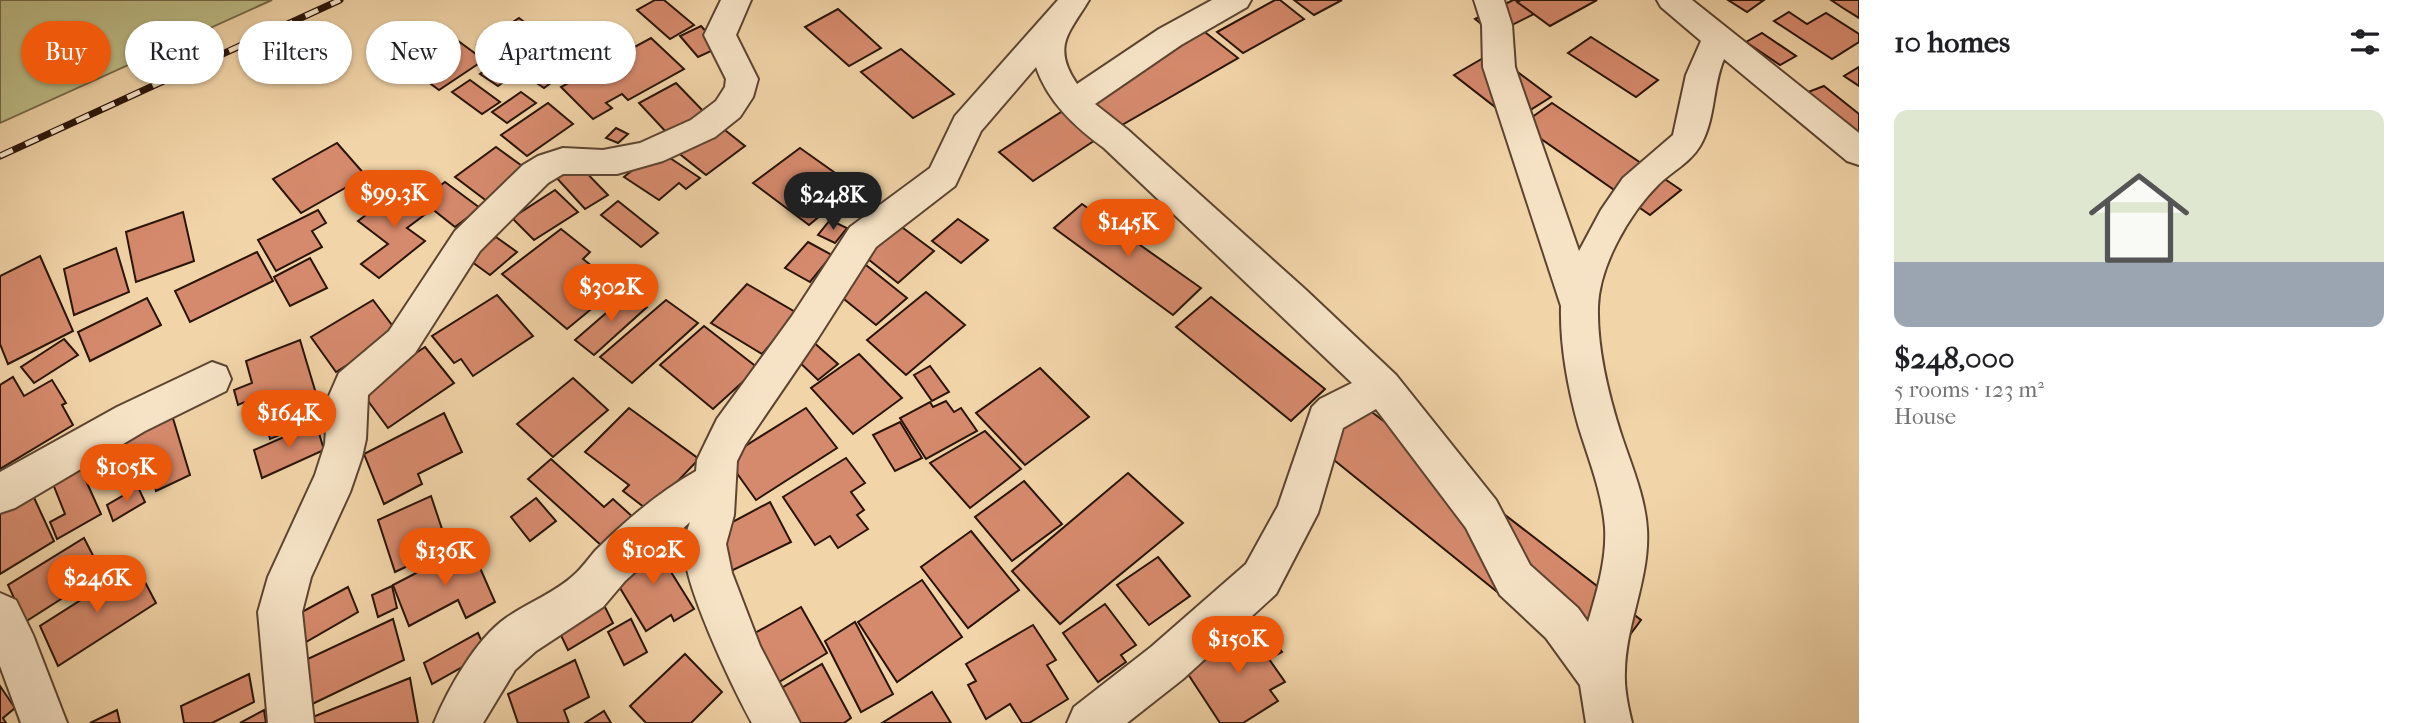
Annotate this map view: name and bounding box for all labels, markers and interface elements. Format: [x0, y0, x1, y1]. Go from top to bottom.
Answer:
chip: Buy [21, 21, 111, 84]
chip: Rent [125, 21, 224, 84]
chip: Filters [238, 21, 352, 84]
chip: New [366, 21, 461, 84]
chip: Apartment [475, 21, 636, 84]
icon: filters [2346, 23, 2384, 61]
text: 10 homes [1894, 25, 2010, 60]
icon: home [2076, 155, 2202, 281]
pin: $99.3K [337, 170, 451, 230]
pin: $248K [784, 173, 882, 232]
text: $99.3K [360, 179, 428, 206]
text: $248K [800, 181, 866, 208]
pin: $145K [1079, 200, 1177, 259]
text: $145K [1098, 208, 1158, 235]
pin: $302K [562, 264, 660, 324]
text: $302K [579, 273, 643, 300]
text: $248,000 [1894, 341, 2015, 376]
text: 5 rooms · 123 m² [1894, 376, 2044, 403]
pin: $164K [240, 391, 338, 450]
text: $164K [257, 399, 321, 426]
text: House [1894, 403, 1956, 430]
pin: $105K [77, 444, 175, 504]
text: $105K [96, 453, 156, 480]
pin: $136K [396, 528, 494, 588]
pin: $102K [604, 528, 702, 587]
text: $102K [622, 536, 684, 563]
text: $136K [415, 537, 475, 564]
pin: $246K [48, 556, 146, 615]
text: $246K [63, 564, 131, 591]
pin: $150K [1189, 616, 1287, 676]
text: $150K [1208, 625, 1268, 652]

